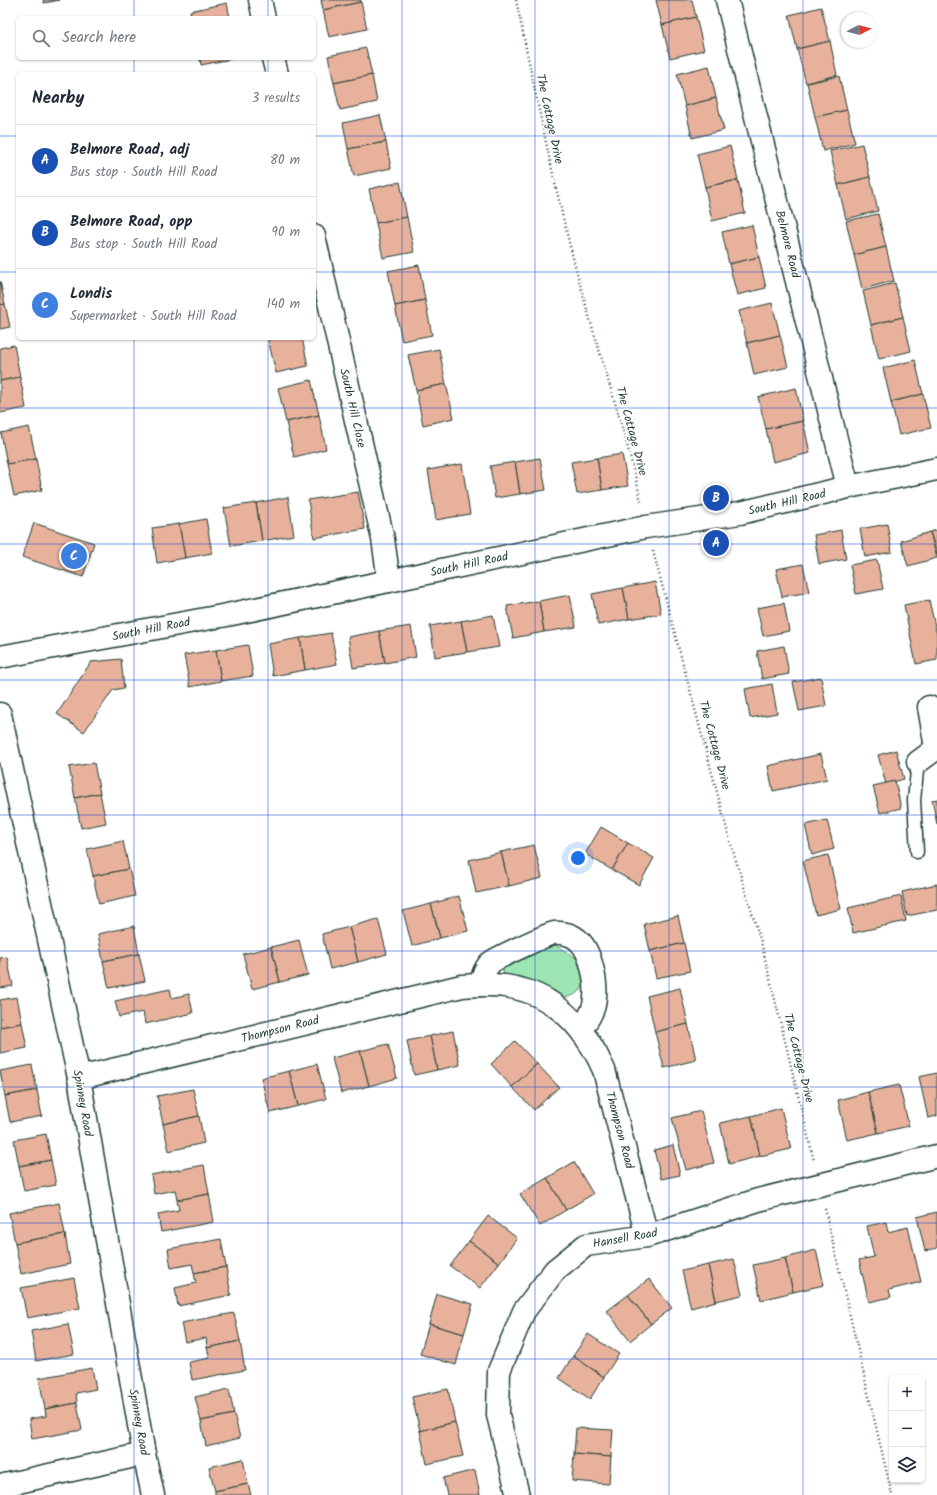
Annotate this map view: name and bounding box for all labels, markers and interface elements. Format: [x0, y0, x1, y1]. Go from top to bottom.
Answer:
north arrow [841, 12, 877, 48]
search box [16, 16, 316, 60]
text: Search here [62, 26, 136, 50]
icon: search [30, 27, 52, 49]
street label: The Cottage Drive [531, 72, 568, 166]
text: Nearby [32, 85, 84, 112]
text: 3 results [252, 88, 300, 109]
text: Belmore Road, adj [70, 138, 189, 162]
text: A [41, 150, 49, 171]
text: 80 m [270, 150, 300, 171]
text: Bus stop · South Hill Road [70, 162, 217, 183]
street label: Belmore Road [770, 208, 805, 281]
text: Belmore Road, opp [70, 210, 193, 234]
text: B [41, 222, 49, 243]
text: 90 m [272, 222, 300, 243]
text: Bus stop · South Hill Road [70, 234, 217, 255]
text: Londis [70, 282, 112, 306]
text: C [41, 294, 49, 315]
text: 140 m [267, 294, 300, 315]
text: Supermarket · South Hill Road [70, 306, 236, 327]
street label: South Hill Close [334, 366, 371, 450]
street label: The Cottage Drive [610, 384, 653, 478]
pin: B [703, 483, 729, 513]
street label: South Hill Road [746, 484, 829, 521]
pin: A [703, 528, 729, 558]
pin: C [61, 541, 87, 571]
street label: South Hill Road [428, 547, 511, 582]
street label: South Hill Road [110, 612, 193, 646]
street label: The Cottage Drive [693, 698, 736, 792]
your location [568, 848, 588, 868]
street label: Thompson Road [239, 1010, 322, 1048]
street label: The Cottage Drive [778, 1011, 819, 1105]
street label: Spinney Road [67, 1068, 98, 1139]
street label: Thompson Road [600, 1089, 639, 1172]
street label: Hansell Road [591, 1223, 660, 1254]
map controls [889, 1375, 925, 1483]
button: + [889, 1375, 925, 1411]
street label: Spinney Road [123, 1387, 154, 1458]
button: − [889, 1411, 925, 1447]
button: layers [889, 1447, 925, 1483]

